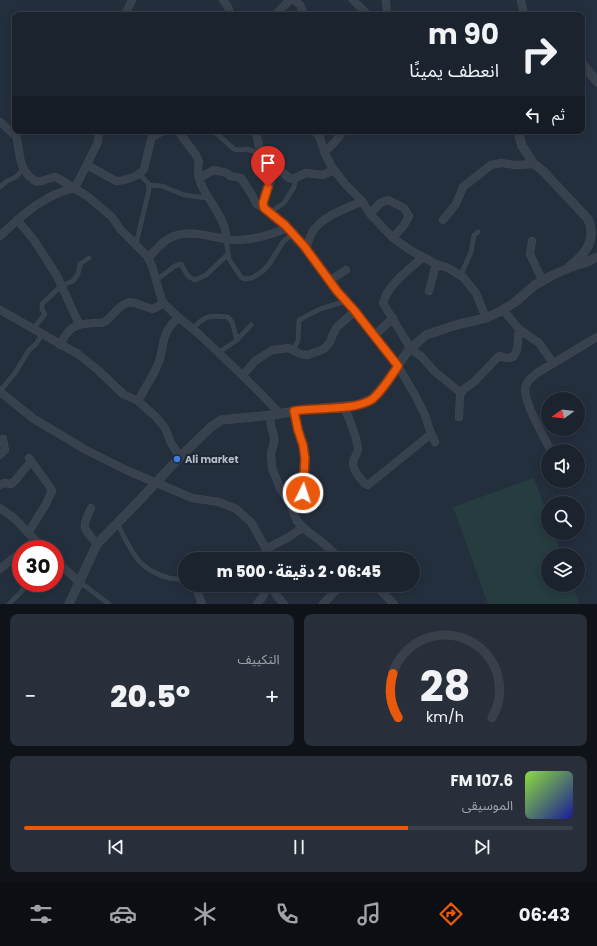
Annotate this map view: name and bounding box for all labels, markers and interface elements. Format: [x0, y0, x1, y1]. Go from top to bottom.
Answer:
text: 90 m [428, 15, 499, 54]
icon: right [513, 28, 565, 80]
text: انعطف يمينًا [409, 58, 499, 83]
icon: left [522, 104, 544, 126]
text: ثم [552, 104, 565, 125]
pin [251, 146, 285, 187]
icon: arrive [257, 152, 279, 174]
north arrow [541, 392, 585, 436]
map controls [541, 392, 585, 592]
button: sound [541, 444, 585, 488]
place label: Ali market [185, 452, 238, 467]
marker: Ali market [172, 454, 182, 464]
position arrow [282, 472, 324, 514]
button: search [541, 496, 585, 540]
speed limit sign: 30 [12, 540, 64, 592]
button: layers [541, 548, 585, 592]
text: 06:45 · 2 دقيقة · 500 m [217, 561, 381, 582]
text: التكييف [238, 650, 280, 669]
text: 28 [420, 657, 471, 716]
text: 20.5° [110, 675, 190, 718]
text: − [24, 681, 36, 712]
text: + [264, 681, 280, 712]
text: km/h [426, 706, 464, 726]
text: 107.6 FM [451, 770, 513, 791]
text: الموسيقى [462, 796, 513, 815]
icon: previous [105, 836, 127, 858]
icon: pause [288, 836, 310, 858]
icon: next [471, 836, 493, 858]
icon: filters [27, 900, 55, 928]
icon: car [109, 900, 137, 928]
icon: climate [191, 900, 219, 928]
icon: phone [273, 900, 301, 928]
icon: music [355, 900, 383, 928]
icon: directions [437, 900, 465, 928]
text: 06:43 [519, 902, 570, 927]

